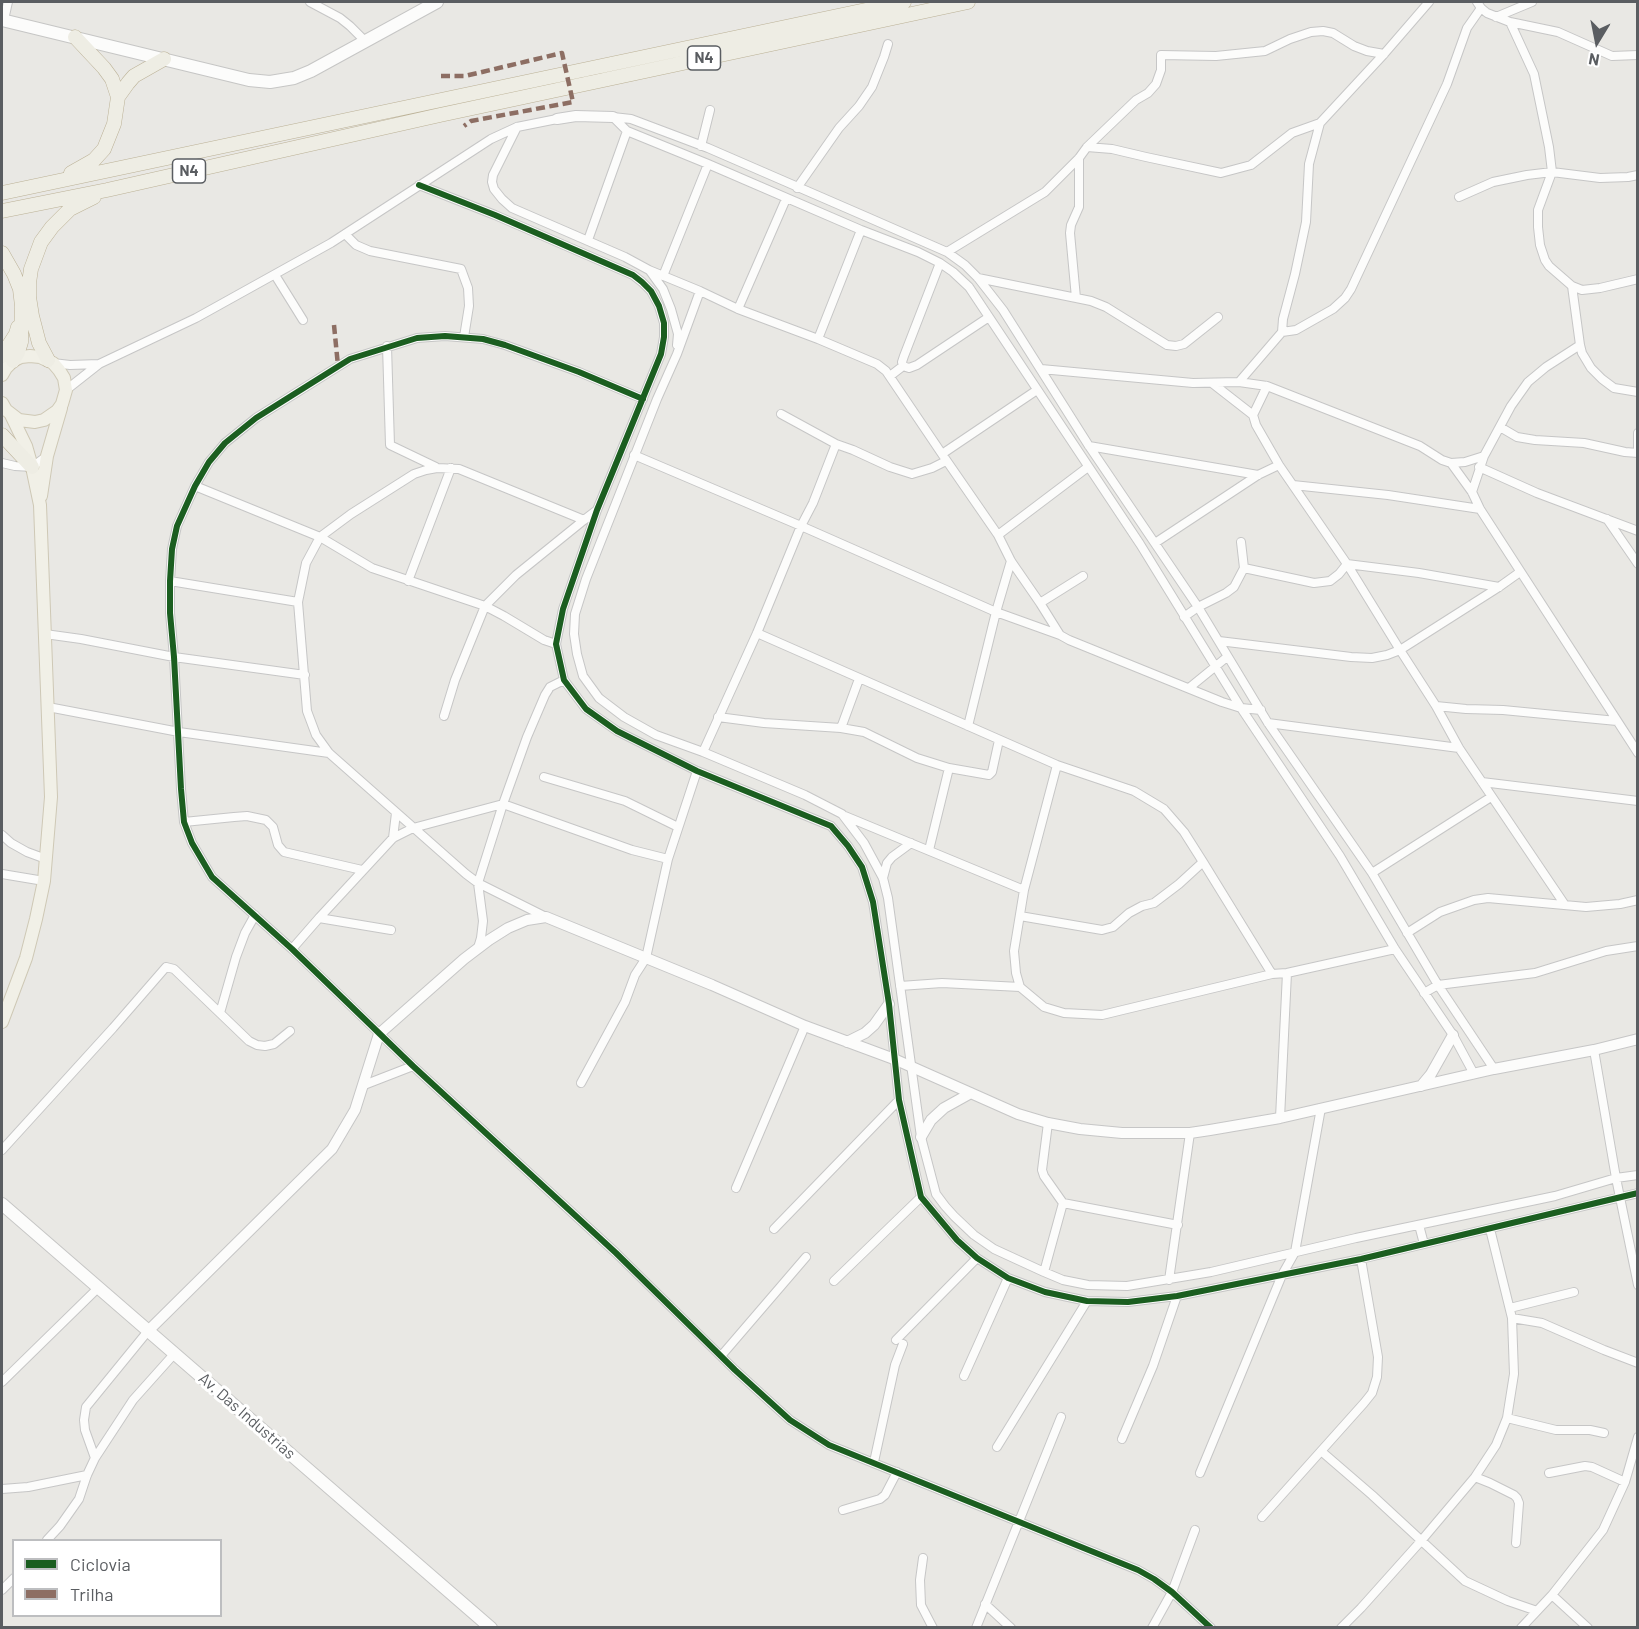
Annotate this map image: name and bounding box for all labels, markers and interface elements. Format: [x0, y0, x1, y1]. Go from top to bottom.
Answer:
north arrow [1567, 12, 1627, 72]
road number: N4 [688, 46, 720, 70]
text: N [1587, 50, 1601, 70]
road number: N4 [172, 159, 206, 183]
street label: Av. Das Industrias [195, 1369, 299, 1463]
legend [12, 1539, 222, 1617]
text: Ciclovia [70, 1553, 131, 1575]
text: Trilha [70, 1583, 114, 1605]

